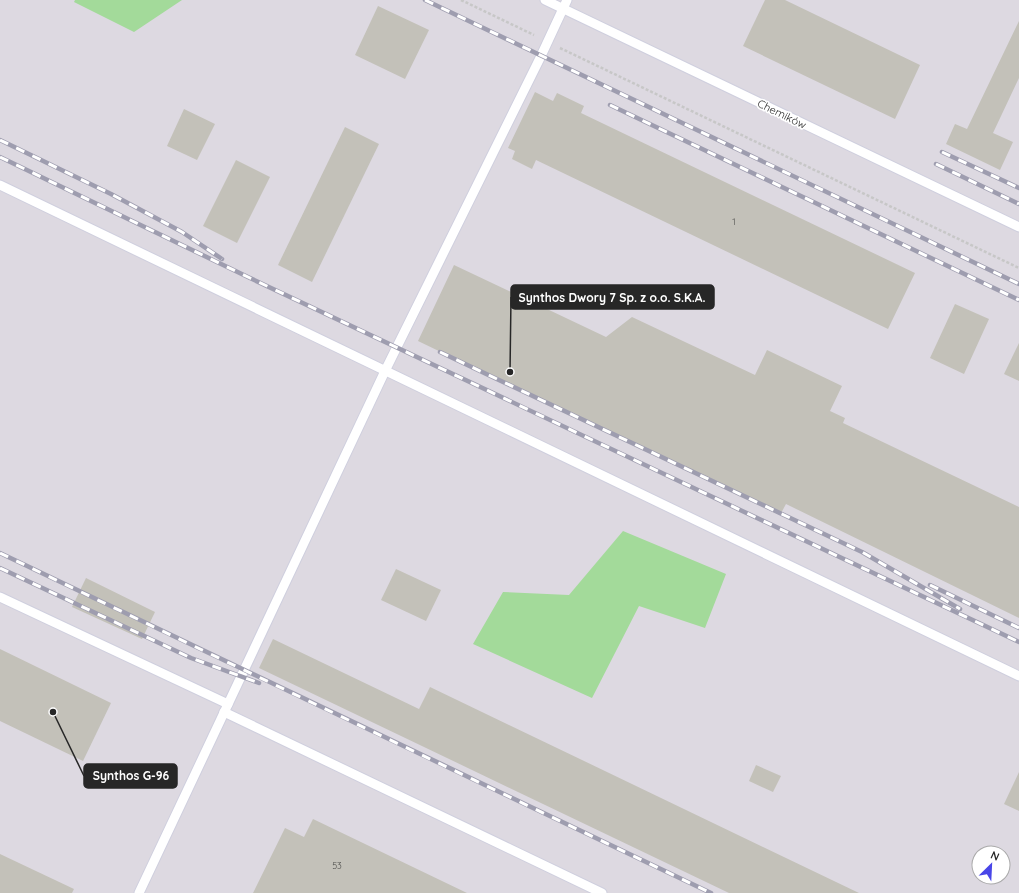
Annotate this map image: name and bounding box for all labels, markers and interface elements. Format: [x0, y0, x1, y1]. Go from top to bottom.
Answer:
street label: Chemików [755, 96, 809, 132]
house number: 1 [732, 216, 736, 227]
callout: Synthos Dwory 7 Sp. z o.o. S.K.A. [511, 285, 714, 309]
text: Synthos Dwory 7 Sp. z o.o. S.K.A. [519, 290, 705, 305]
callout: Synthos G-96 [84, 764, 177, 788]
text: Synthos G-96 [93, 768, 170, 783]
north arrow [971, 845, 1011, 885]
text: N [989, 848, 1002, 864]
house number: 53 [332, 860, 342, 871]

